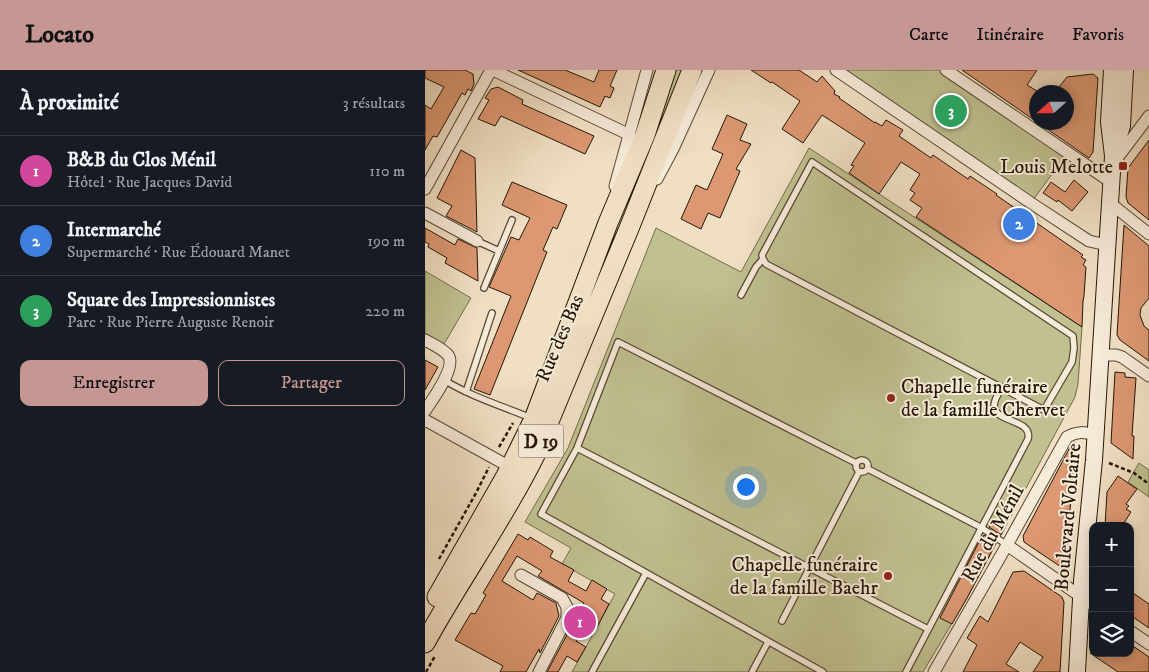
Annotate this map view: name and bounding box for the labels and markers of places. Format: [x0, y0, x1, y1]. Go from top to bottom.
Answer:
pin: 3 [935, 92, 967, 130]
place label: Louis Melotte [1000, 155, 1113, 180]
marker: Louis Melotte [1117, 160, 1129, 172]
pin: 2 [1003, 205, 1035, 243]
place label: Chapelle funéraire de la famille Chervet [901, 375, 1065, 423]
marker: Chapelle funéraire de la famille Chervet [885, 392, 897, 404]
place label: Chapelle funéraire de la famille Baehr [730, 553, 879, 601]
marker: Chapelle funéraire de la famille Baehr [882, 570, 894, 582]
pin: 1 [564, 603, 596, 641]

